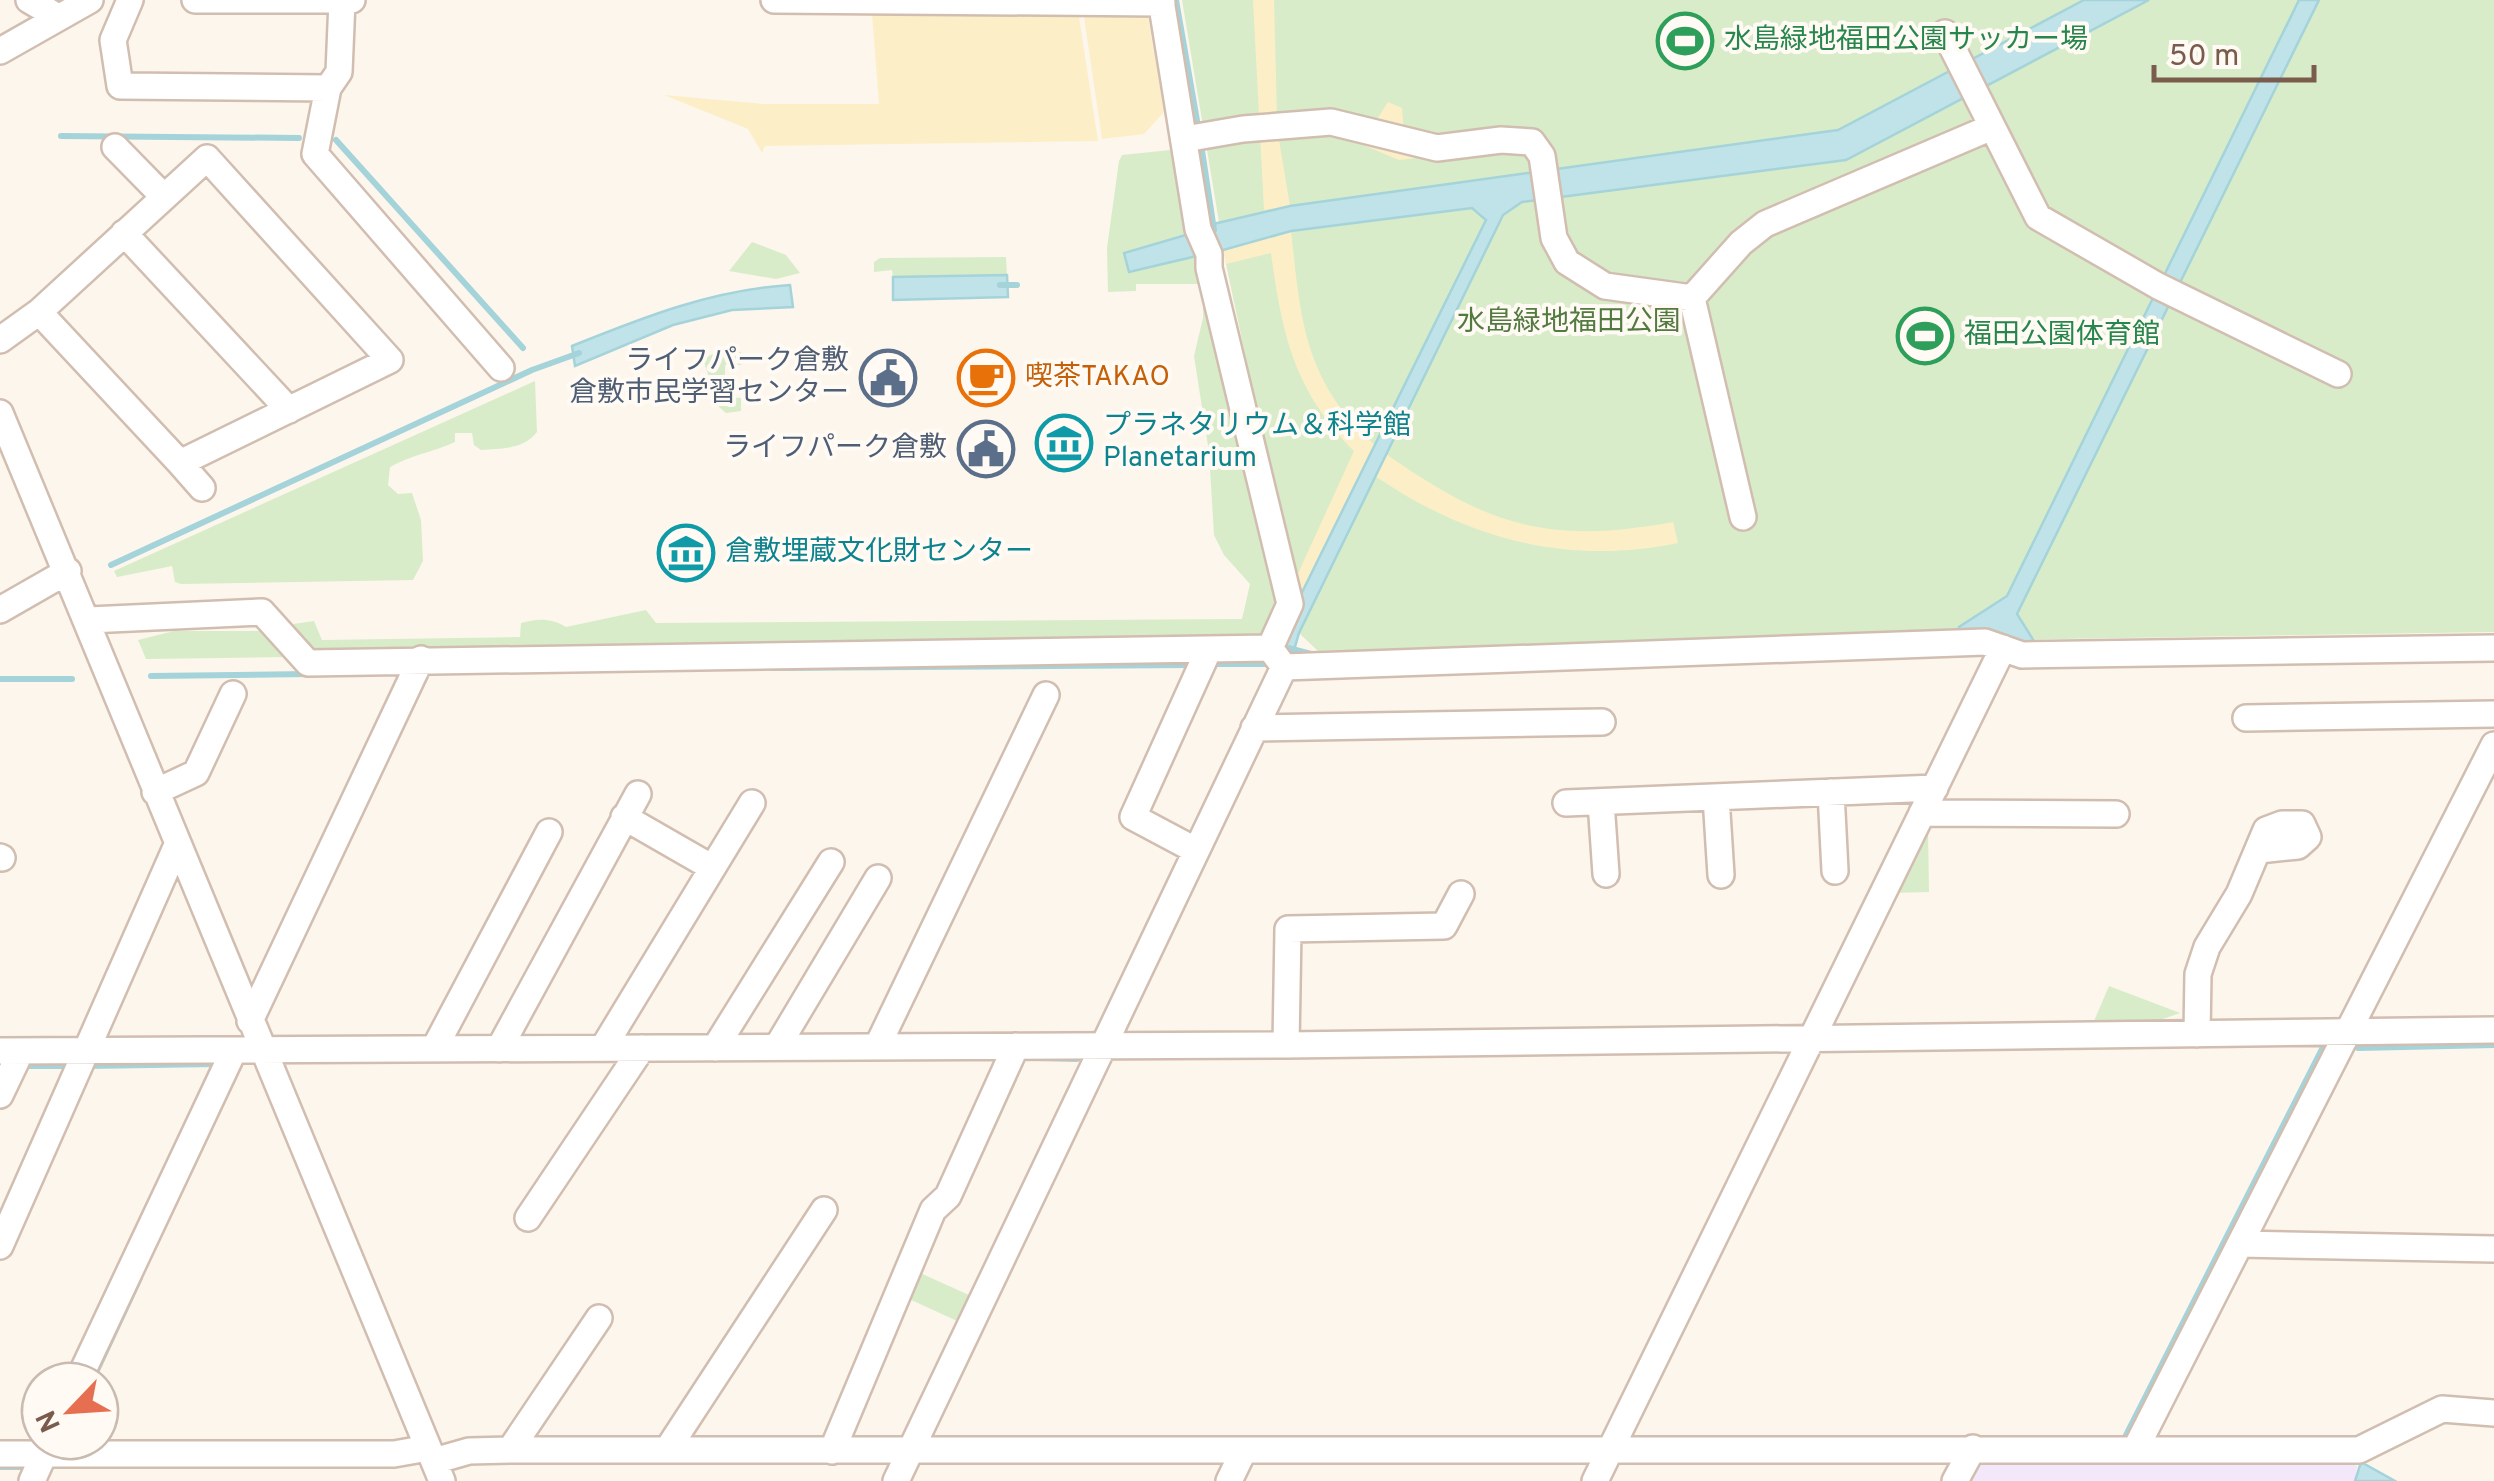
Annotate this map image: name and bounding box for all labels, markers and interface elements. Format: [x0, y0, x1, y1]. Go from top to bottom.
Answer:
sports icon: 水島緑地福田公園サッカー場 [1655, 11, 1715, 71]
scale bar [2154, 20, 2314, 82]
place label: 水島緑地福田公園サッカー場 [1724, 23, 2088, 59]
text: 50 m [2169, 39, 2239, 76]
park label: 水島緑地福田公園 [1457, 305, 1681, 341]
sports icon: 福田公園体育館 [1895, 306, 1955, 366]
place label: 福田公園体育館 [1964, 318, 2160, 354]
place label: ライフパーク倉敷 倉敷市民学習センター [569, 344, 849, 412]
public building icon: ライフパーク倉敷 倉敷市民学習センター [858, 348, 918, 408]
cafe icon: 喫茶TAKAO [956, 348, 1016, 408]
place label: 喫茶TAKAO [1025, 360, 1170, 396]
place label: プラネタリウム＆科学館 Planetarium [1103, 409, 1411, 477]
museum icon: プラネタリウム＆科学館 Planetarium [1034, 413, 1094, 473]
public building icon: ライフパーク倉敷 [956, 419, 1016, 479]
place label: ライフパーク倉敷 [723, 431, 947, 467]
museum icon: 倉敷埋蔵文化財センター [656, 523, 716, 583]
place label: 倉敷埋蔵文化財センター [725, 535, 1033, 571]
north arrow [20, 1361, 120, 1461]
text: N [29, 1404, 71, 1437]

